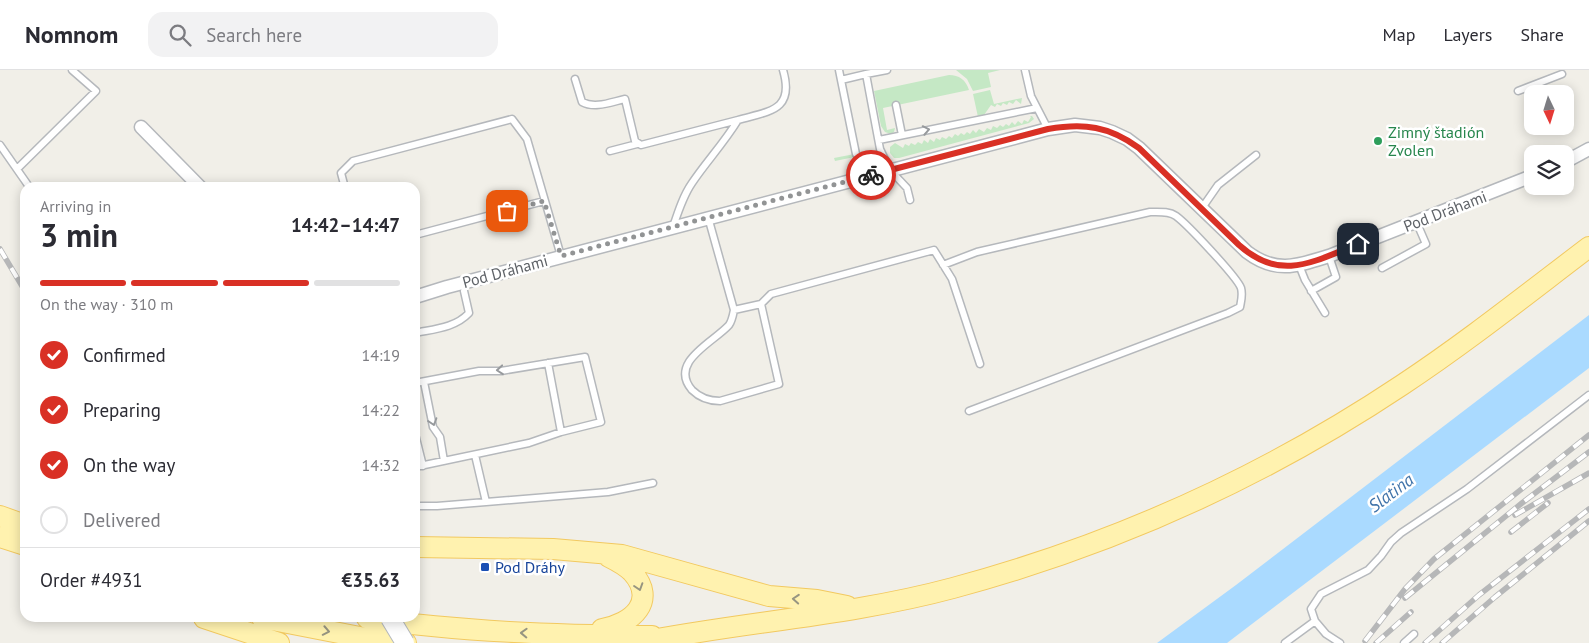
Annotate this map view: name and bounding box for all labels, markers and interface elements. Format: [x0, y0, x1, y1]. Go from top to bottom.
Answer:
search box [148, 12, 498, 57]
text: Nomnom [25, 19, 118, 50]
icon: search [166, 21, 194, 49]
text: Search here [206, 23, 302, 47]
text: Map [1383, 23, 1415, 46]
text: Layers [1443, 23, 1492, 46]
text: Share [1520, 23, 1564, 46]
north arrow [1524, 85, 1574, 135]
map controls [1524, 85, 1574, 195]
place label: Zimný štadión Zvolen [1388, 122, 1484, 160]
one-way arrow [922, 126, 931, 136]
marker: Zimný štadión Zvolen [1372, 135, 1384, 147]
button: layers [1524, 145, 1574, 195]
courier [846, 150, 896, 200]
icon: bike [857, 161, 885, 189]
street label: Pod Dráhami [1401, 186, 1489, 236]
pin [486, 190, 528, 232]
text: Arriving in [40, 196, 111, 216]
icon: bag [493, 197, 521, 225]
text: 14:42–14:47 [291, 213, 400, 237]
text: 3 min [40, 214, 118, 256]
pin [1337, 223, 1379, 265]
icon: home [1344, 230, 1372, 258]
street label: Pod Dráhami [460, 250, 550, 292]
text: On the way · 310 m [40, 294, 173, 314]
icon: check [40, 341, 68, 369]
text: Confirmed [83, 343, 166, 367]
text: 14:19 [362, 345, 400, 365]
one-way arrow [495, 365, 503, 376]
icon: check [40, 396, 68, 424]
text: Preparing [83, 398, 161, 422]
text: 14:22 [362, 400, 400, 420]
one-way arrow [427, 417, 437, 426]
icon: check [40, 451, 68, 479]
text: On the way [83, 453, 175, 477]
text: 14:32 [362, 455, 400, 475]
water label: Slatina [1363, 468, 1418, 517]
text: Delivered [83, 508, 161, 532]
place label: Pod Dráhy [495, 557, 565, 577]
marker: Pod Dráhy [479, 561, 491, 573]
text: Order #4931 [40, 568, 143, 592]
text: €35.63 [341, 568, 400, 592]
one-way arrow [633, 582, 643, 590]
one-way arrow [792, 594, 800, 605]
one-way arrow [322, 625, 331, 636]
one-way arrow [520, 627, 528, 638]

